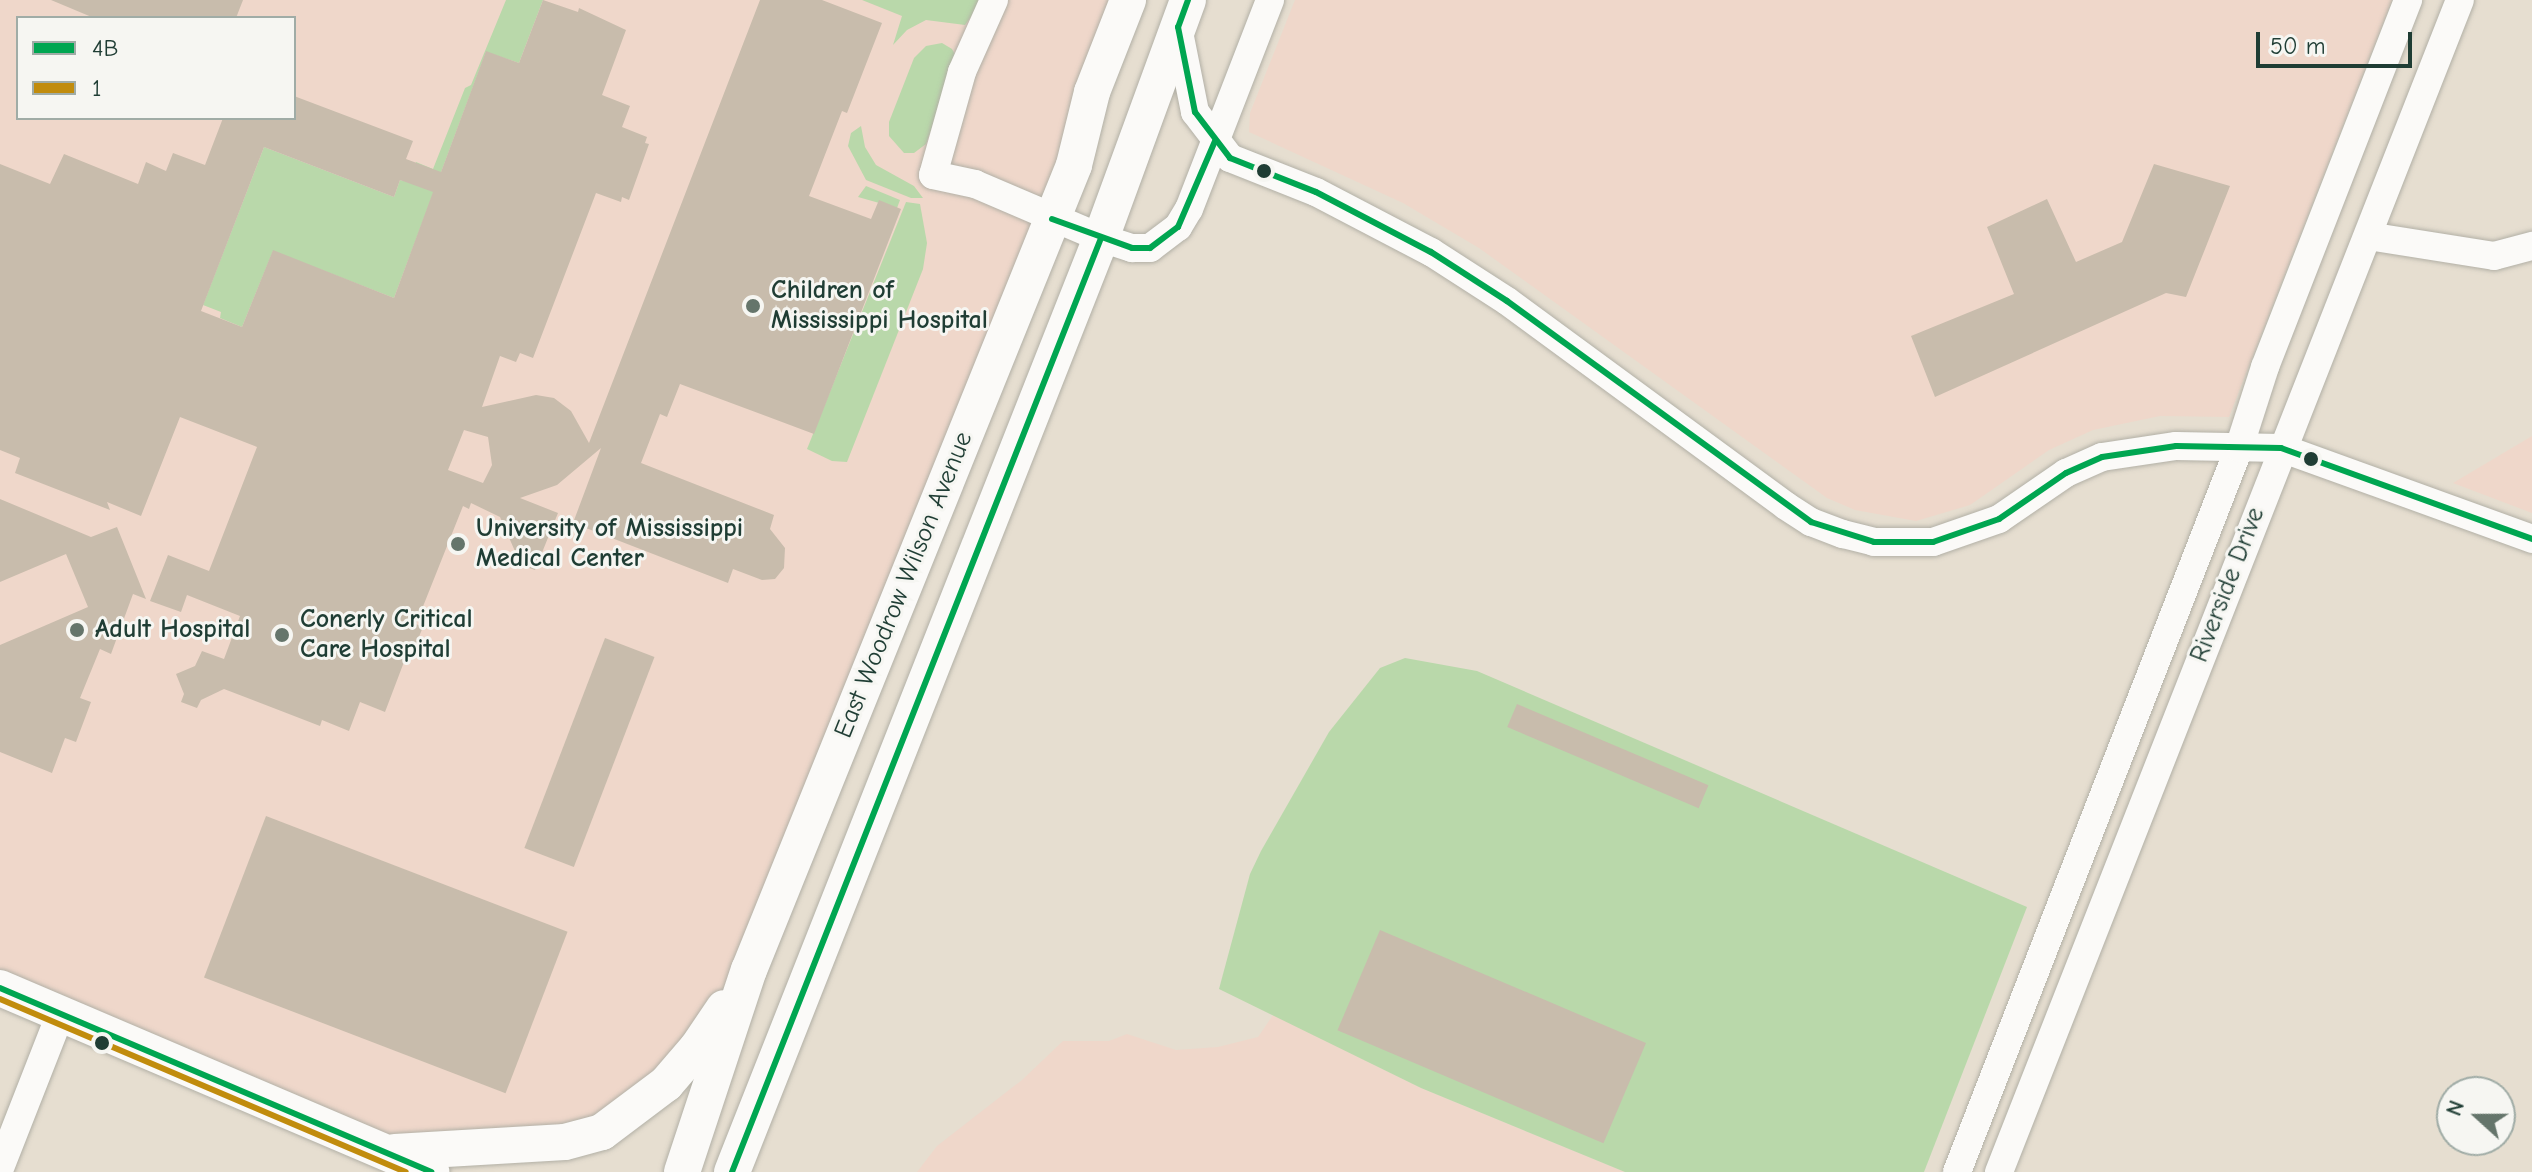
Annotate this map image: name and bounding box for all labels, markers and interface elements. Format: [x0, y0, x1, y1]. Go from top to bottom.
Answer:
legend [16, 16, 296, 120]
scale bar [2260, 16, 2416, 66]
text: 50 m [2270, 32, 2326, 60]
text: 4B [92, 34, 119, 62]
text: 1 [92, 74, 102, 102]
unlabelled marker [1256, 163, 1272, 179]
place label: Children of Mississippi Hospital [771, 275, 988, 336]
marker: Children of Mississippi Hospital [742, 295, 764, 317]
street label: East Woodrow Wilson Avenue [828, 427, 980, 743]
unlabelled marker [2303, 451, 2319, 467]
street label: Riverside Drive [2184, 503, 2272, 667]
place label: University of Mississippi Medical Center [476, 513, 743, 574]
marker: University of Mississippi Medical Center [447, 533, 469, 555]
place label: Conerly Critical Care Hospital [300, 604, 473, 666]
place label: Adult Hospital [95, 614, 250, 646]
marker: Adult Hospital [66, 619, 88, 641]
marker: Conerly Critical Care Hospital [271, 624, 293, 646]
unlabelled marker [94, 1035, 110, 1051]
north arrow [2436, 1076, 2516, 1156]
text: N [2441, 1097, 2470, 1119]

